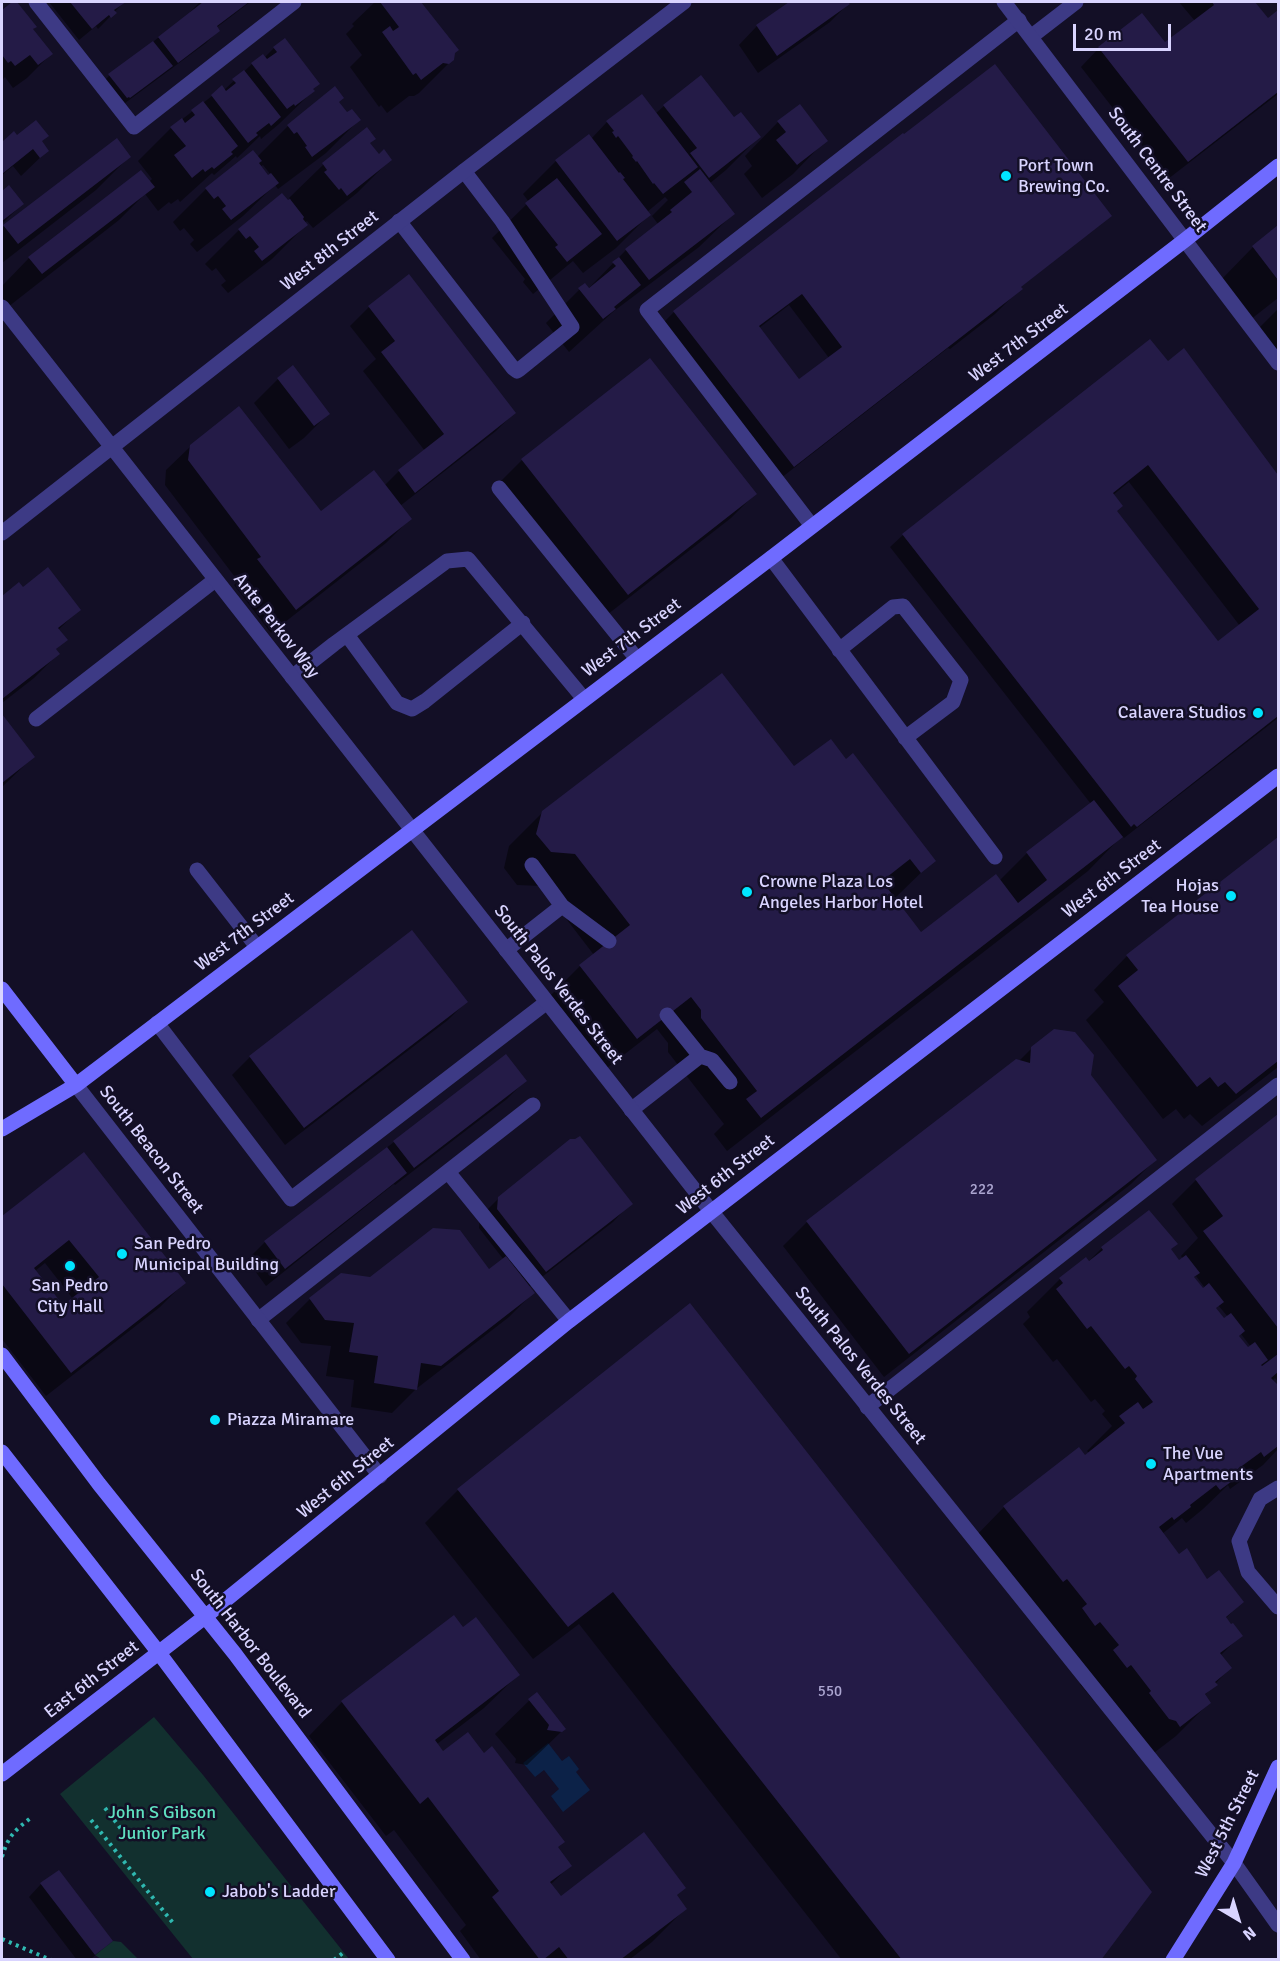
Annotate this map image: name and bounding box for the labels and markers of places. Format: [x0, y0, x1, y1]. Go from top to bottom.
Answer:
place label: Port Town Brewing Co. [1018, 155, 1110, 198]
marker: Port Town Brewing Co. [999, 169, 1013, 183]
place label: Calavera Studios [1118, 702, 1246, 724]
marker: Calavera Studios [1251, 706, 1265, 720]
place label: Crowne Plaza Los Angeles Harbor Hotel [759, 871, 923, 914]
place label: Hojas Tea House [1141, 875, 1219, 918]
marker: Crowne Plaza Los Angeles Harbor Hotel [740, 885, 754, 899]
marker: Hojas Tea House [1224, 889, 1238, 903]
place label: San Pedro Municipal Building [134, 1233, 279, 1276]
marker: San Pedro Municipal Building [115, 1247, 129, 1261]
marker: San Pedro City Hall [63, 1259, 77, 1273]
place label: San Pedro City Hall [32, 1275, 108, 1318]
place label: Piazza Miramare [227, 1409, 354, 1431]
marker: Piazza Miramare [208, 1413, 222, 1427]
place label: The Vue Apartments [1163, 1443, 1253, 1486]
marker: The Vue Apartments [1144, 1457, 1158, 1471]
place label: Jabob's Ladder [222, 1881, 336, 1903]
marker: Jabob's Ladder [203, 1885, 217, 1899]

